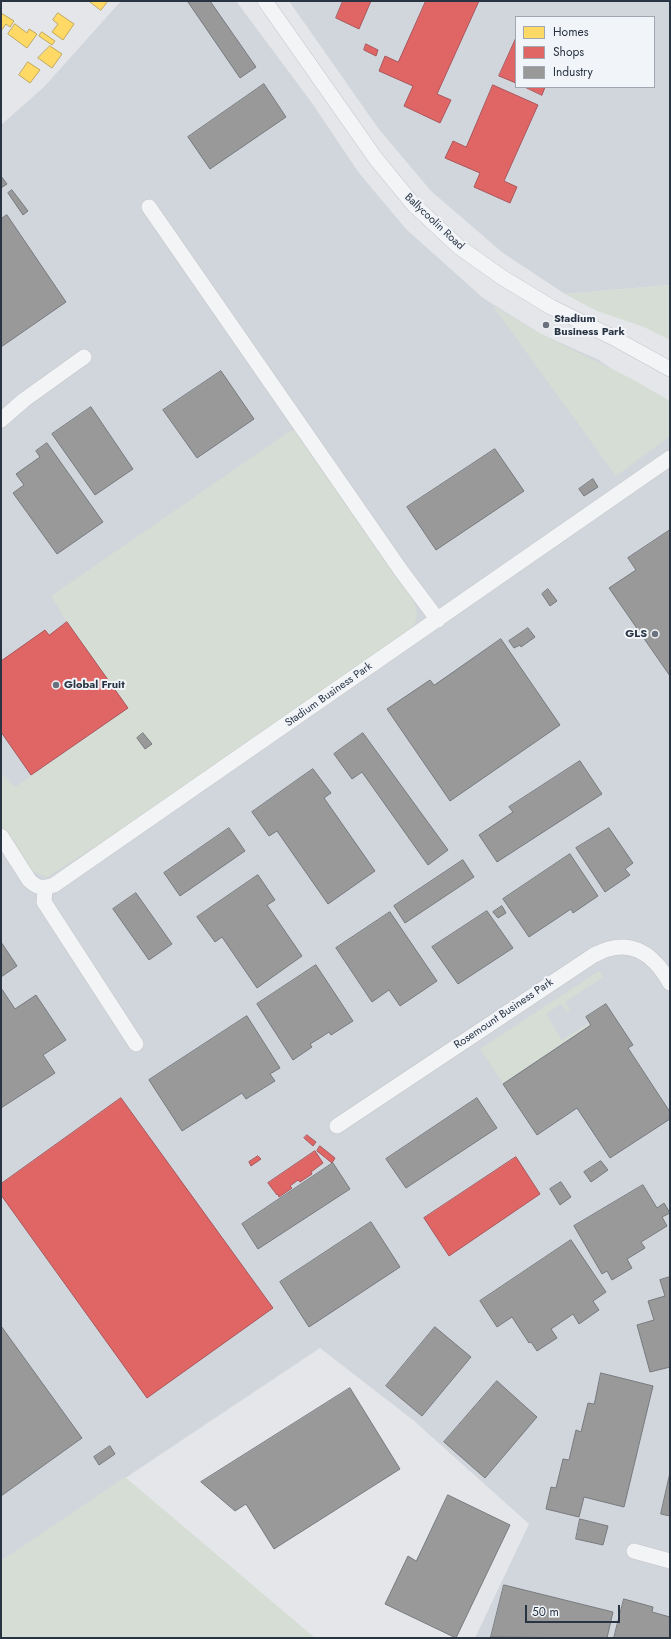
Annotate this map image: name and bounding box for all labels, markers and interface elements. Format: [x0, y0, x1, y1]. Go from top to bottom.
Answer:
legend [515, 16, 655, 88]
text: Homes [553, 23, 589, 41]
text: Shops [553, 43, 584, 61]
text: Industry [553, 63, 593, 81]
street label: Ballycoolin Road [401, 191, 467, 253]
place label: Stadium Business Park [554, 312, 625, 338]
marker: Stadium Business Park [541, 320, 551, 330]
place label: GLS [625, 627, 647, 641]
marker: GLS [650, 629, 660, 639]
street label: Stadium Business Park [283, 660, 375, 730]
place label: Global Fruit [64, 678, 125, 692]
marker: Global Fruit [51, 680, 61, 690]
street label: Rosemount Business Park [452, 976, 556, 1052]
scale bar [527, 1597, 622, 1623]
text: 50 m [532, 1603, 559, 1621]

